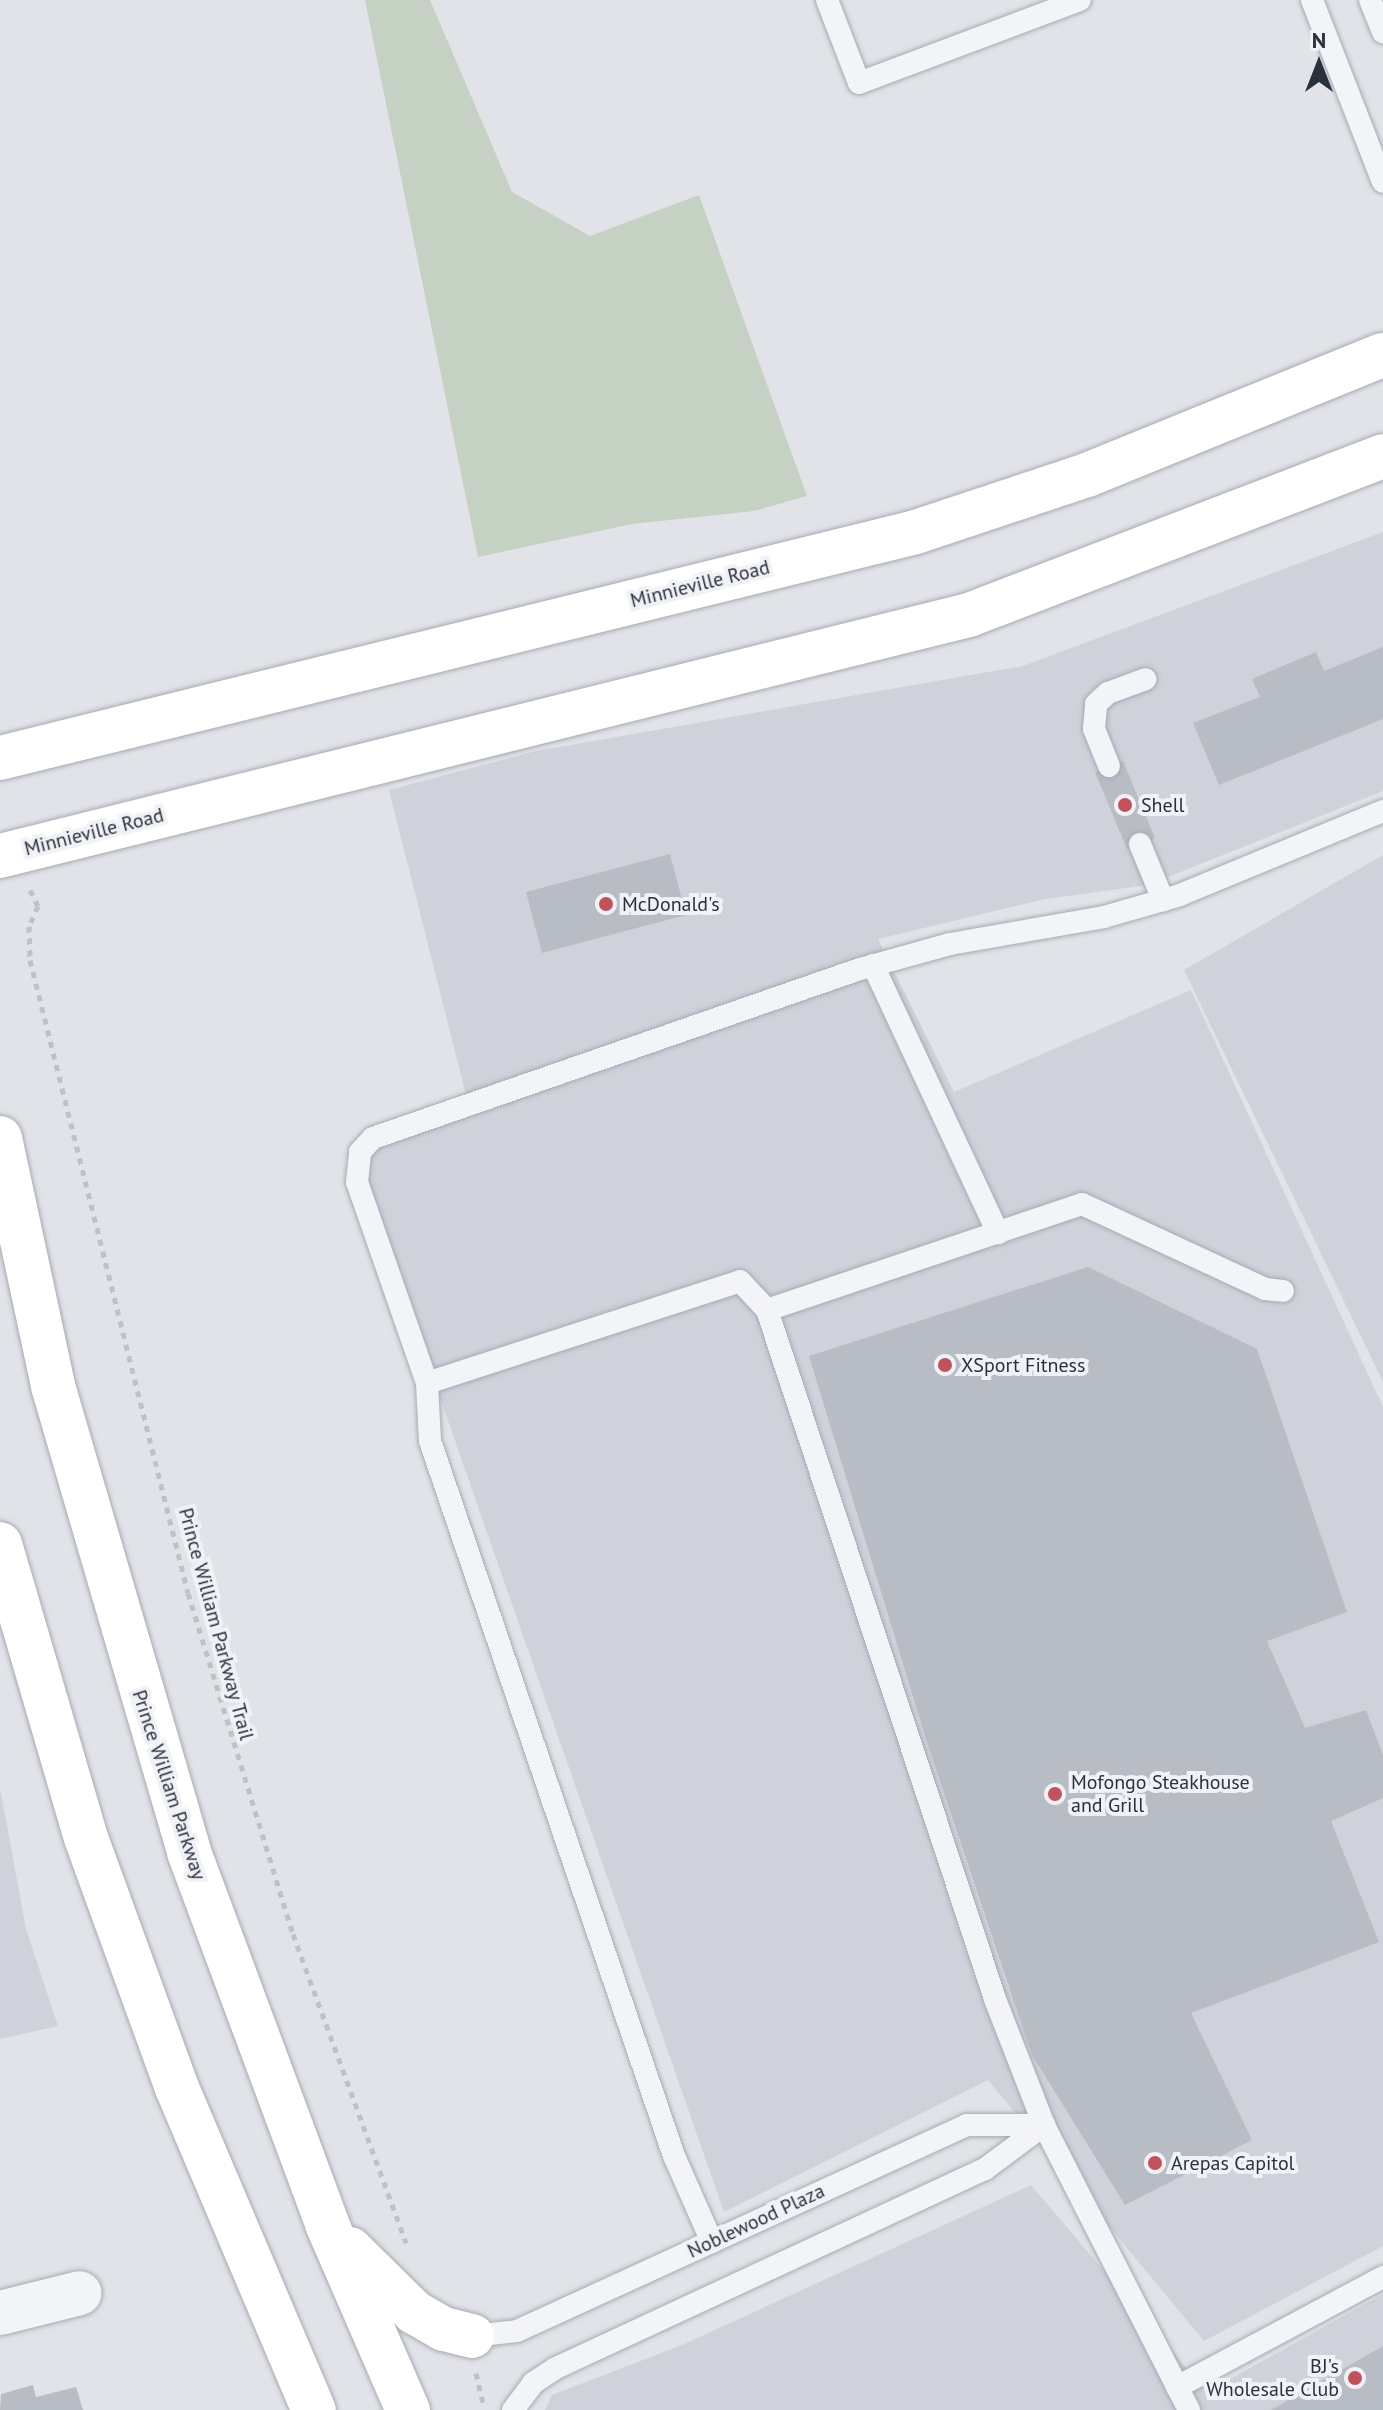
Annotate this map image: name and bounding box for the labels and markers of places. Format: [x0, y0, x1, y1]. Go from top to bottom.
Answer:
place label: Shell [1141, 793, 1184, 817]
marker: Shell [1116, 796, 1134, 814]
place label: McDonald's [622, 892, 720, 916]
marker: McDonald's [597, 895, 615, 913]
place label: XSport Fitness [961, 1353, 1085, 1377]
marker: XSport Fitness [936, 1356, 954, 1374]
place label: Mofongo Steakhouse and Grill [1071, 1770, 1250, 1817]
marker: Mofongo Steakhouse and Grill [1046, 1785, 1064, 1803]
place label: Arepas Capitol [1171, 2151, 1294, 2175]
marker: Arepas Capitol [1146, 2154, 1164, 2172]
place label: BJ's Wholesale Club [1206, 2354, 1339, 2401]
marker: BJ's Wholesale Club [1346, 2369, 1364, 2387]

